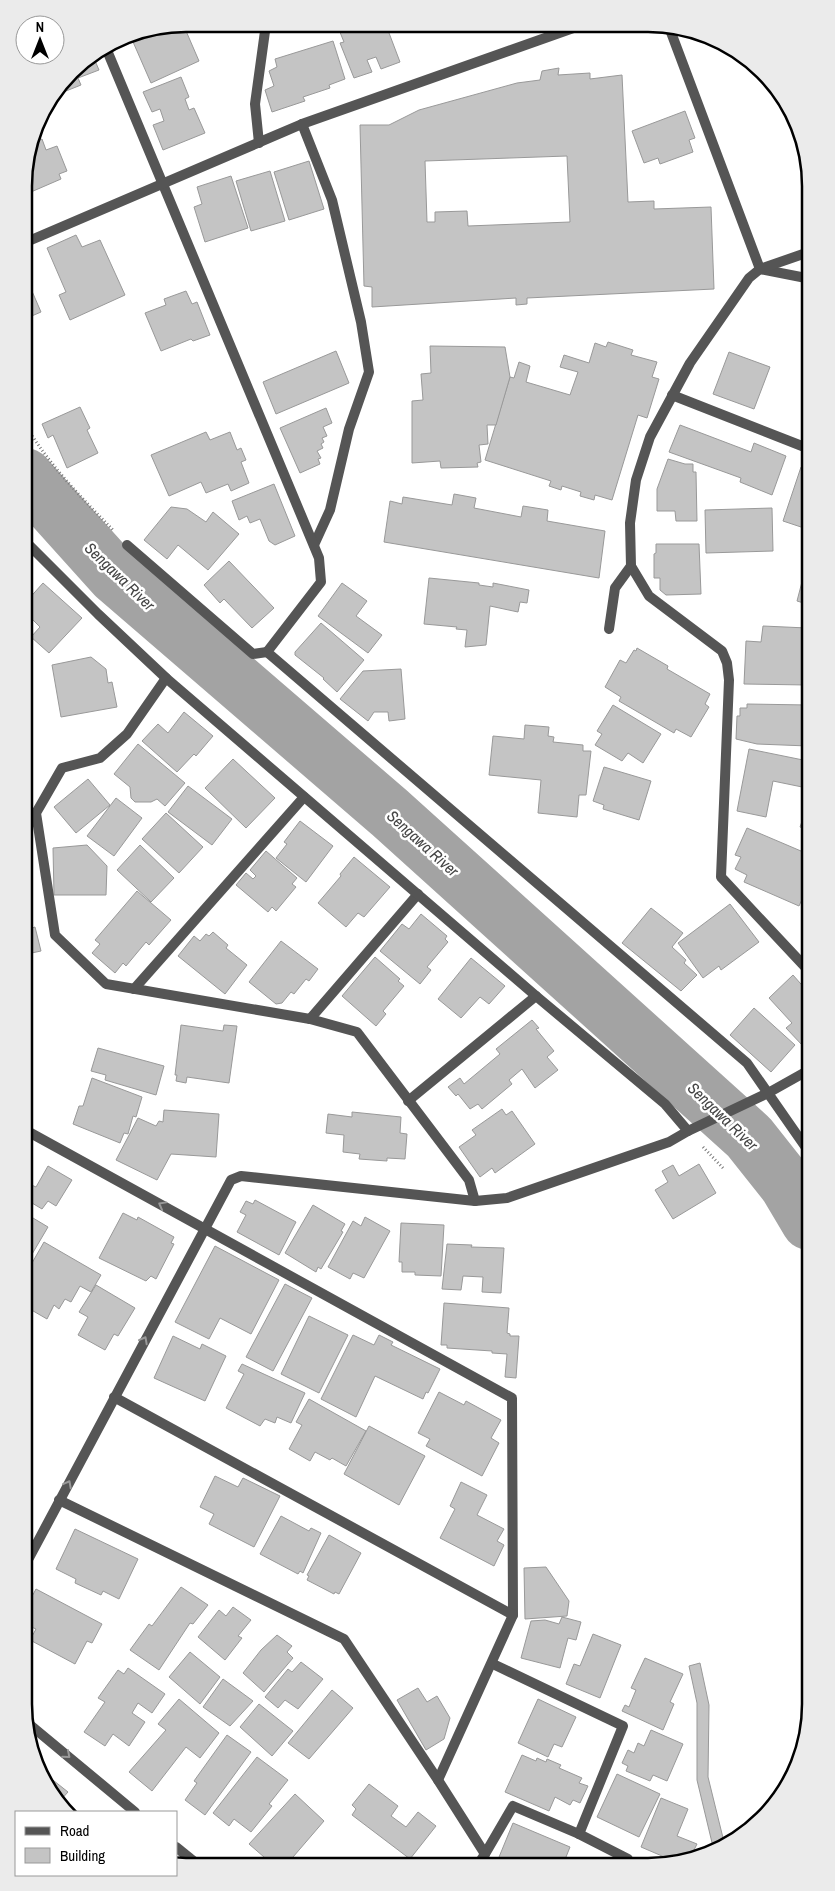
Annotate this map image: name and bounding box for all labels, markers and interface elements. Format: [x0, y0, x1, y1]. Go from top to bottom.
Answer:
north arrow [15, 15, 65, 65]
text: N [36, 18, 44, 36]
water label: Sengawa River [80, 537, 160, 616]
water label: Sengawa River [382, 805, 464, 882]
water label: Sengawa River [683, 1077, 763, 1156]
one-way arrow [158, 1201, 167, 1211]
one-way arrow [138, 1337, 148, 1346]
one-way arrow [62, 1480, 72, 1489]
one-way arrow [61, 1750, 70, 1759]
legend [15, 1811, 178, 1876]
text: Road [60, 1820, 89, 1841]
text: Building [60, 1845, 105, 1866]

